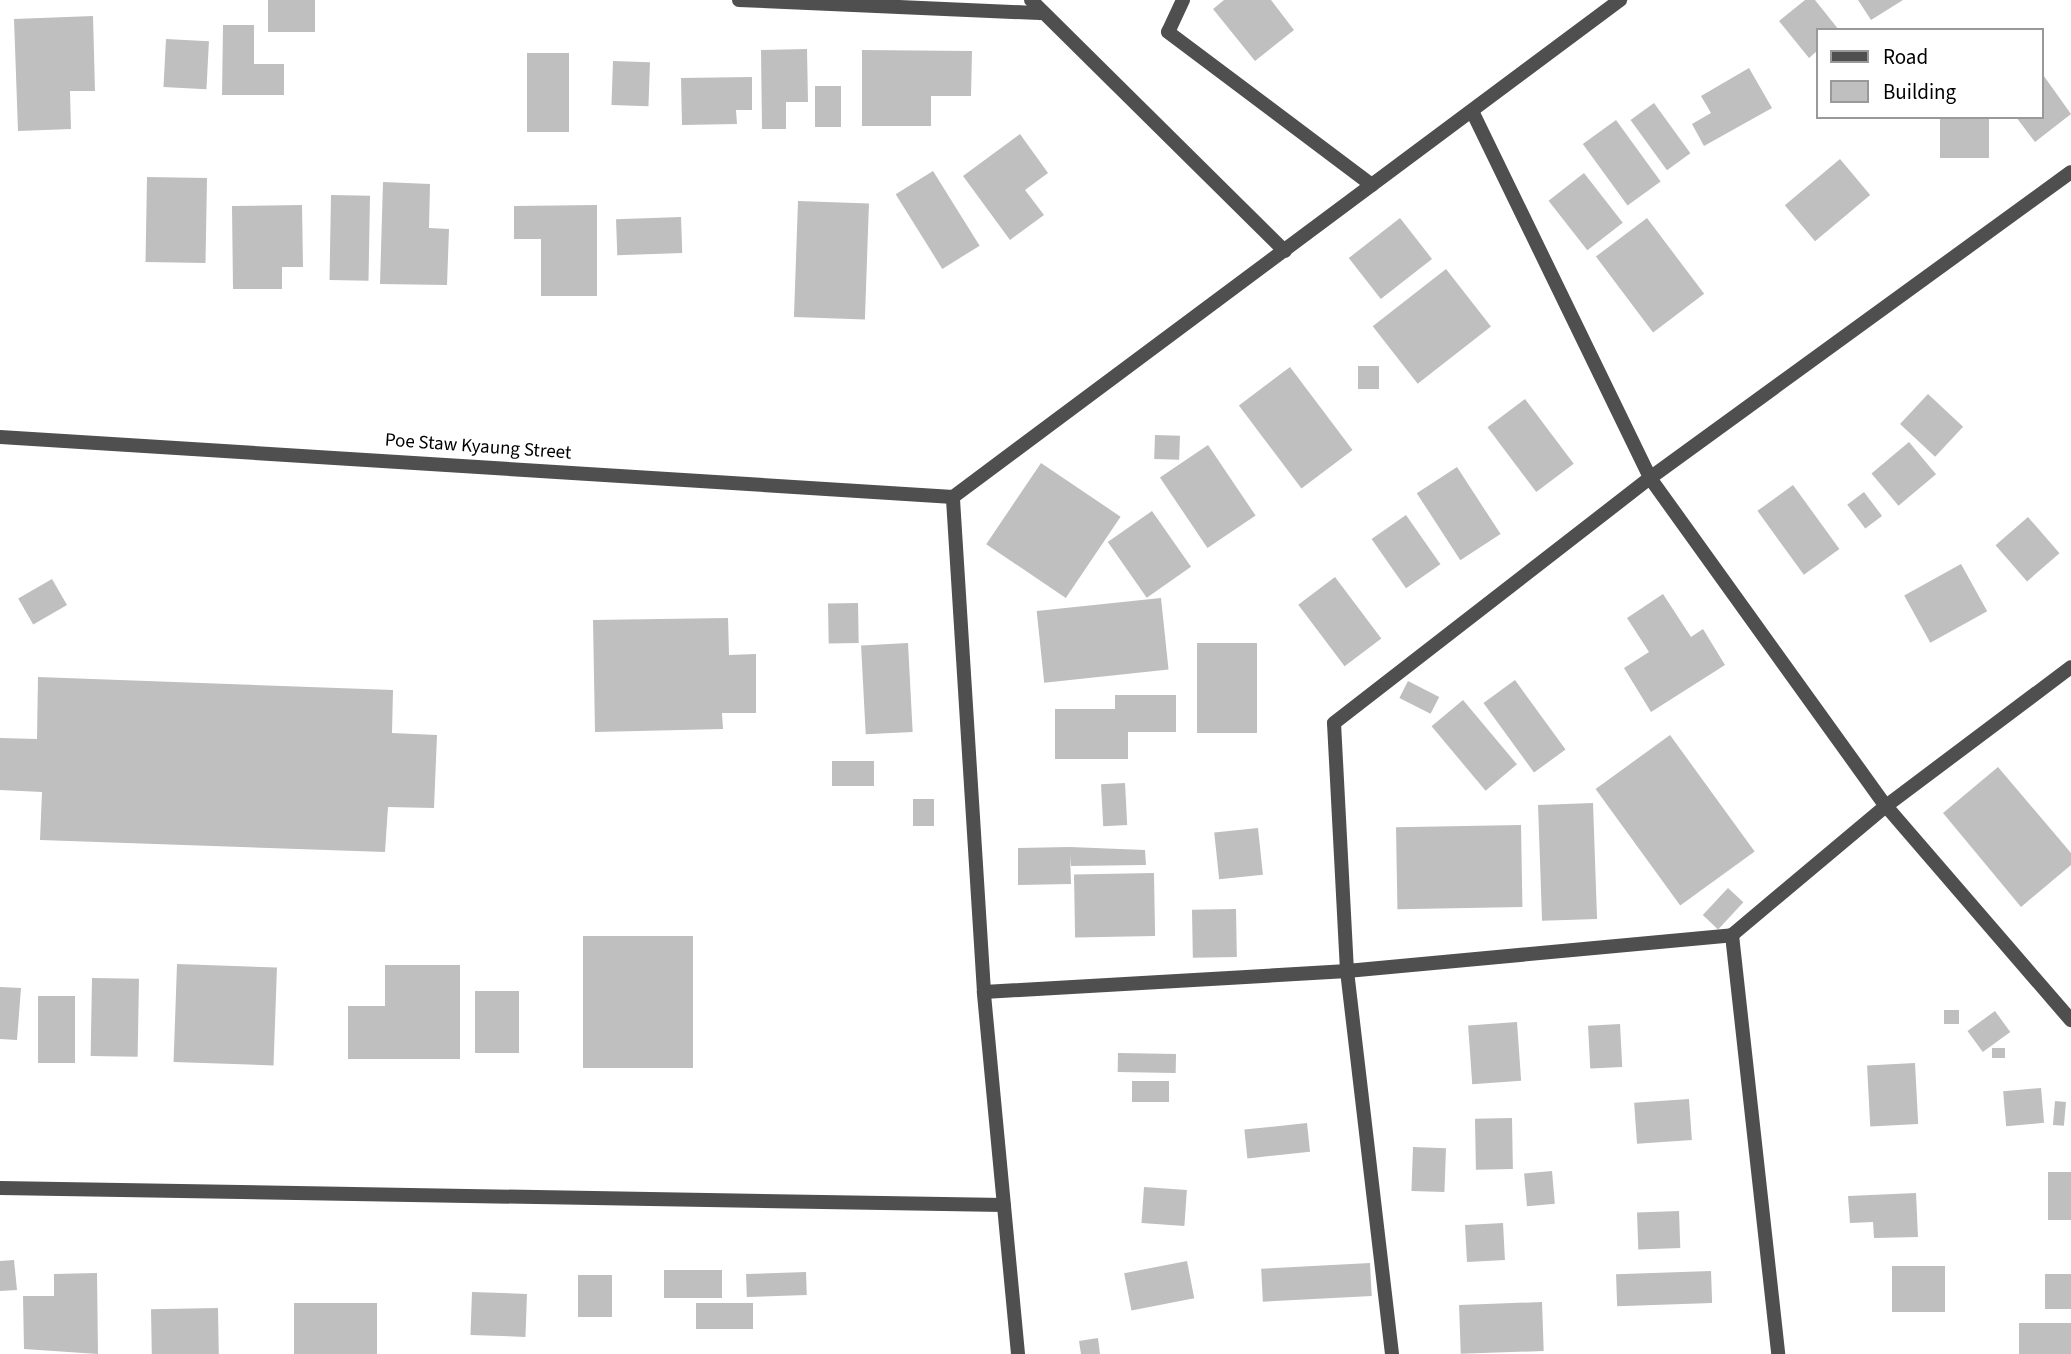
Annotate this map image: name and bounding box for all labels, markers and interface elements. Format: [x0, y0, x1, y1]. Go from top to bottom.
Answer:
legend [1815, 28, 2043, 119]
text: Road [1883, 42, 1928, 72]
text: Building [1883, 77, 1956, 107]
street label: Poe Staw Kyaung Street [384, 429, 572, 465]

